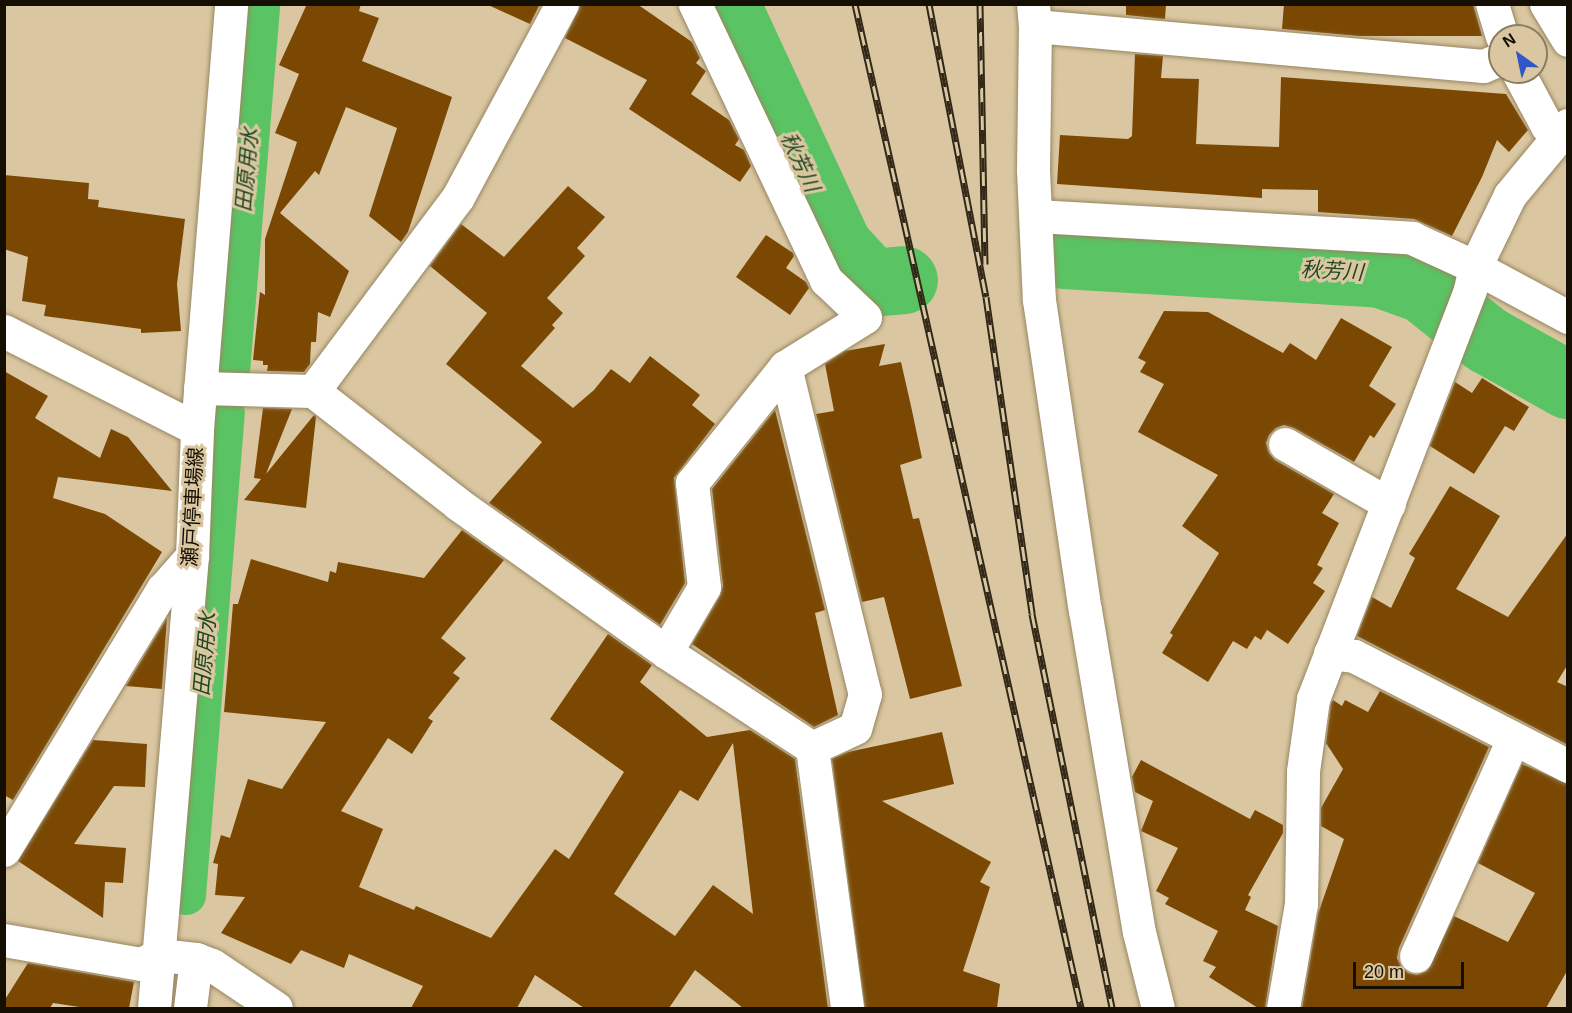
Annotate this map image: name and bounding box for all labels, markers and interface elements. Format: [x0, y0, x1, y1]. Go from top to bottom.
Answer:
north arrow [1488, 24, 1548, 84]
text: N [1500, 30, 1518, 50]
water label: 田原用水 [231, 127, 263, 213]
water label: 秋芳川 [775, 128, 825, 196]
water label: 秋芳川 [1300, 257, 1364, 285]
street label: 瀬戸停車場線 [178, 446, 208, 568]
water label: 田原用水 [189, 611, 221, 697]
scale bar [1356, 950, 1467, 988]
text: 20 m [1364, 962, 1404, 982]

